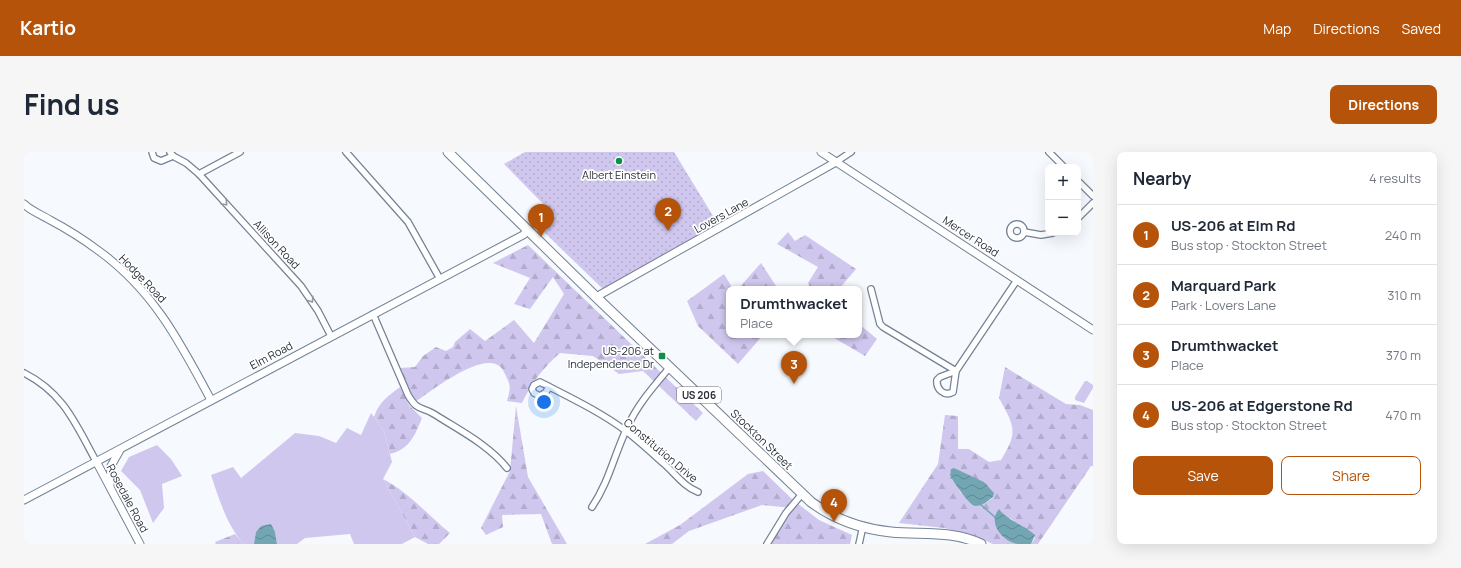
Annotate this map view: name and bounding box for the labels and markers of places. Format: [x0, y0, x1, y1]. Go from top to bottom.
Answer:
marker: Albert Einstein [614, 156, 624, 166]
place label: Albert Einstein [582, 167, 656, 182]
pin: 2 [655, 198, 681, 231]
pin: 1 [528, 204, 554, 237]
place label: US-206 at Independence Dr [568, 343, 654, 371]
marker: US-206 at Independence Dr [657, 351, 667, 361]
pin: 3 [781, 351, 807, 384]
pin: 4 [821, 489, 847, 522]

